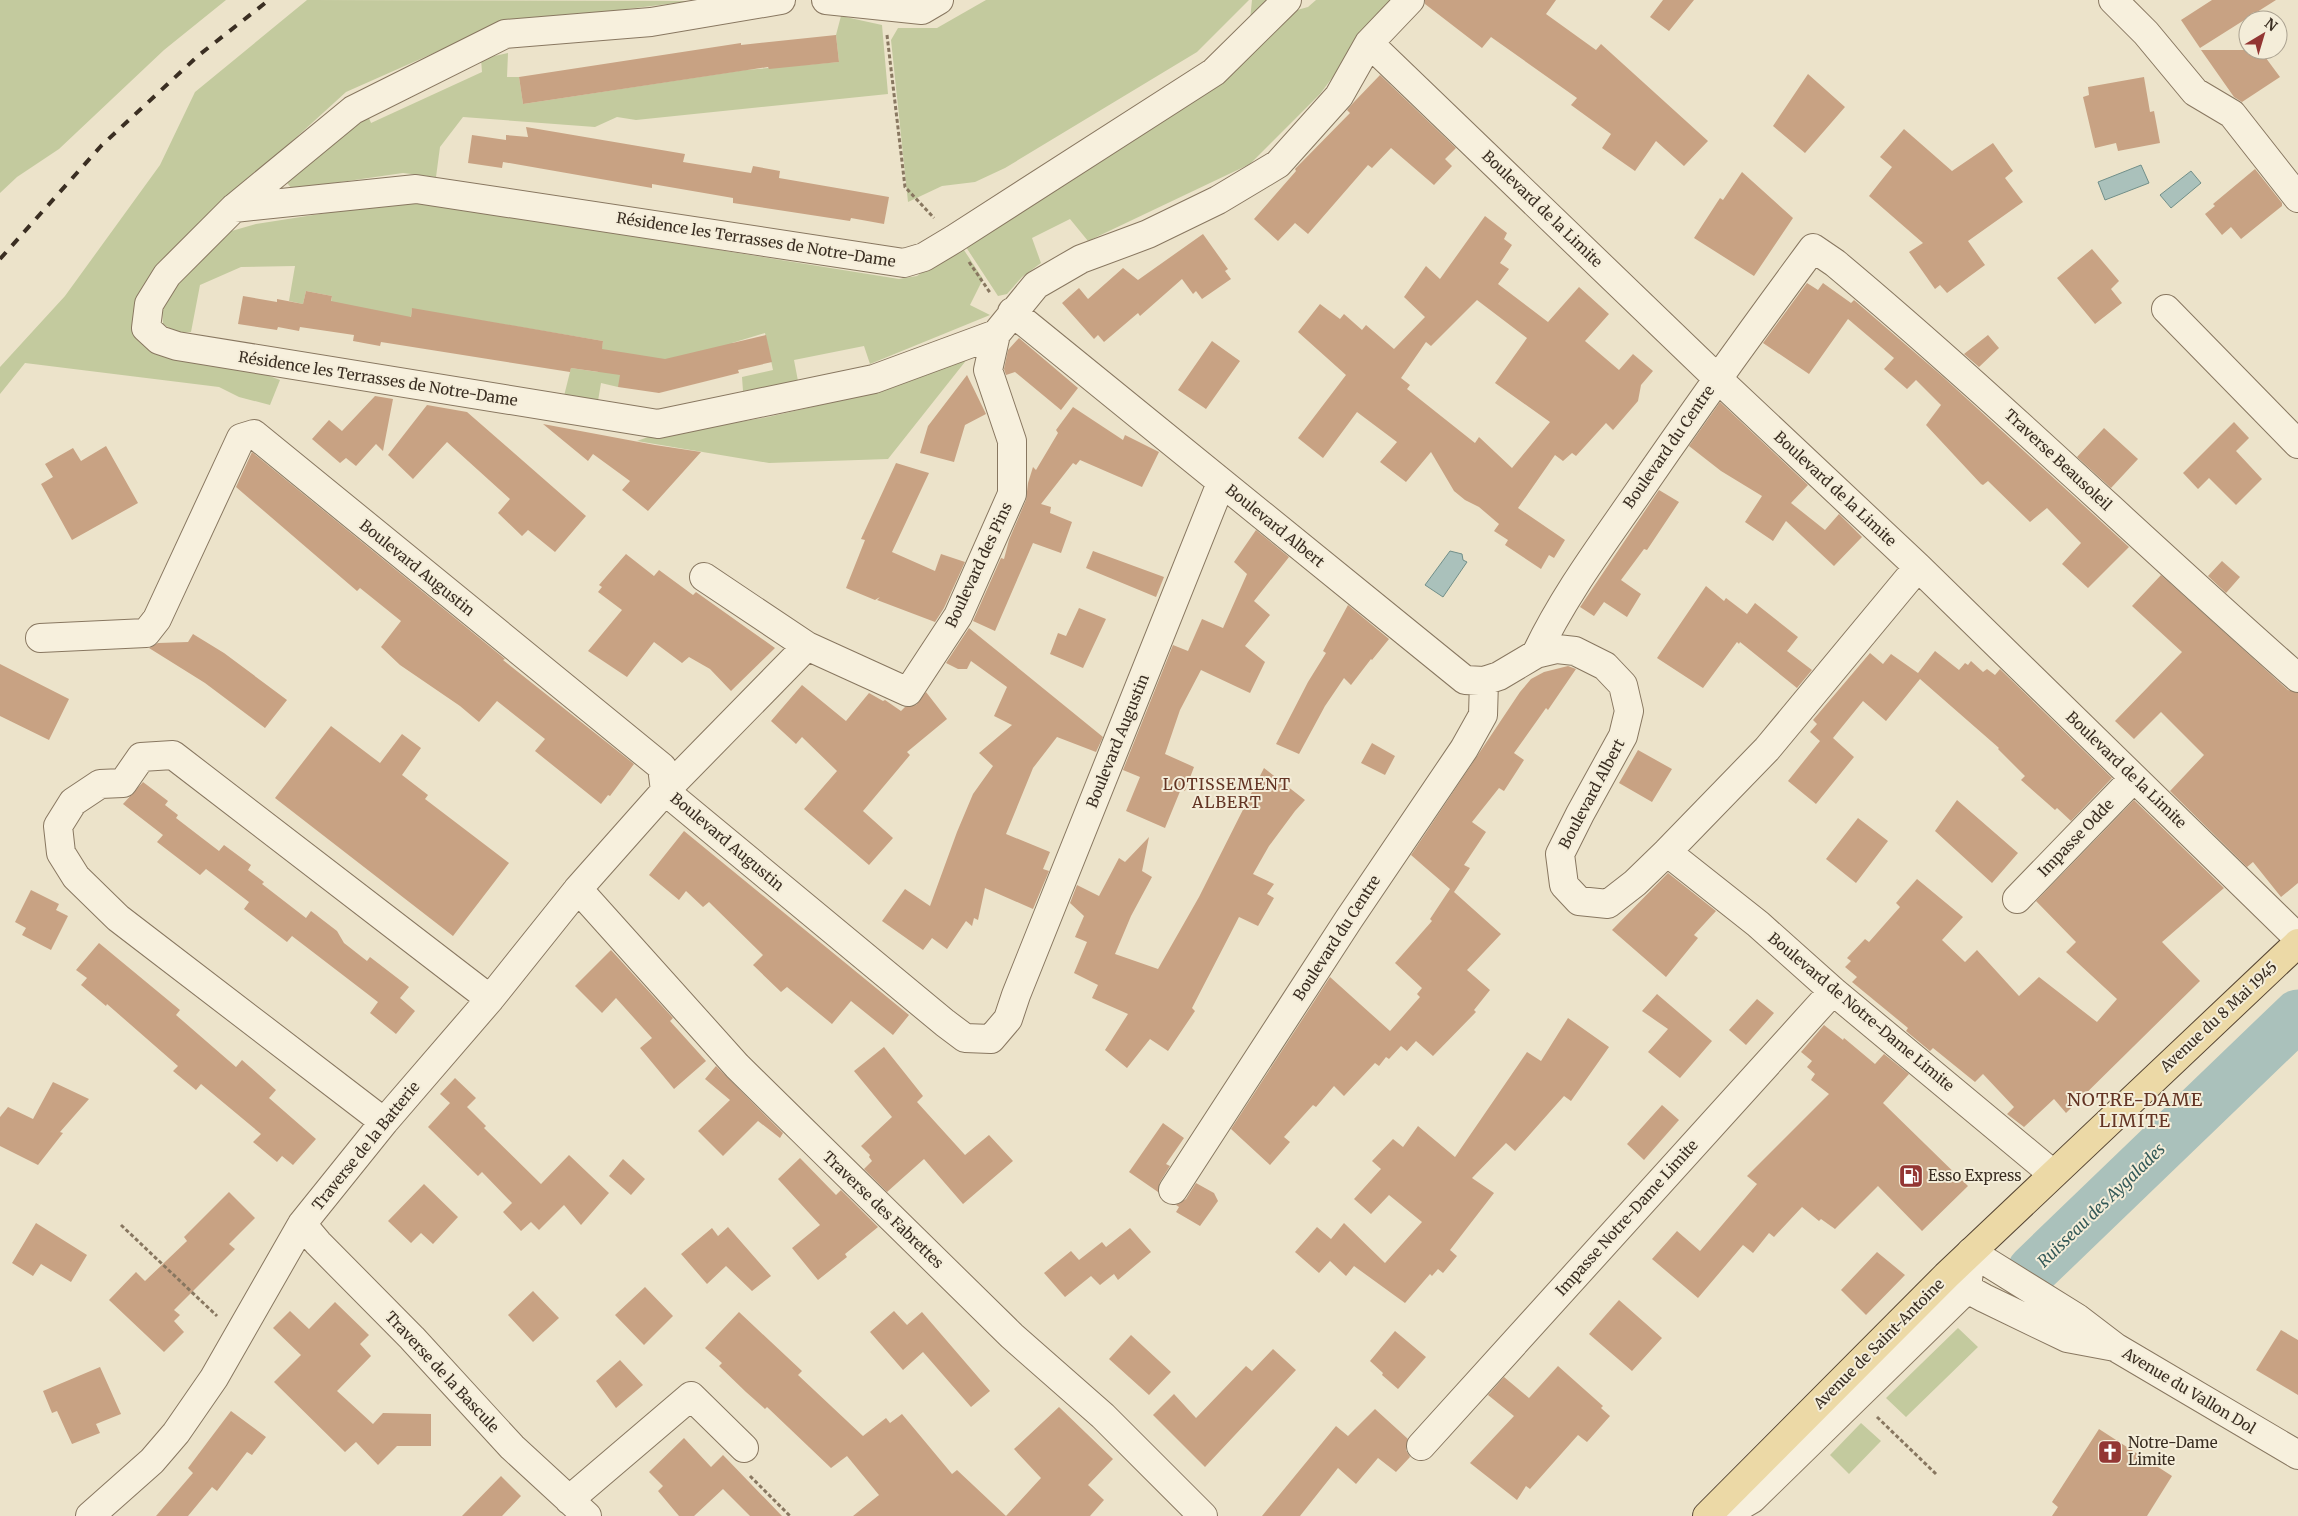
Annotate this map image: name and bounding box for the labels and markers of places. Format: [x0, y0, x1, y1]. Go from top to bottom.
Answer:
fuel station icon: Esso Express [1898, 1163, 1924, 1189]
place label: Esso Express [1928, 1166, 2022, 1185]
place label: Notre-Dame Limite [2128, 1433, 2218, 1469]
church icon: Notre-Dame Limite [2097, 1439, 2123, 1465]

